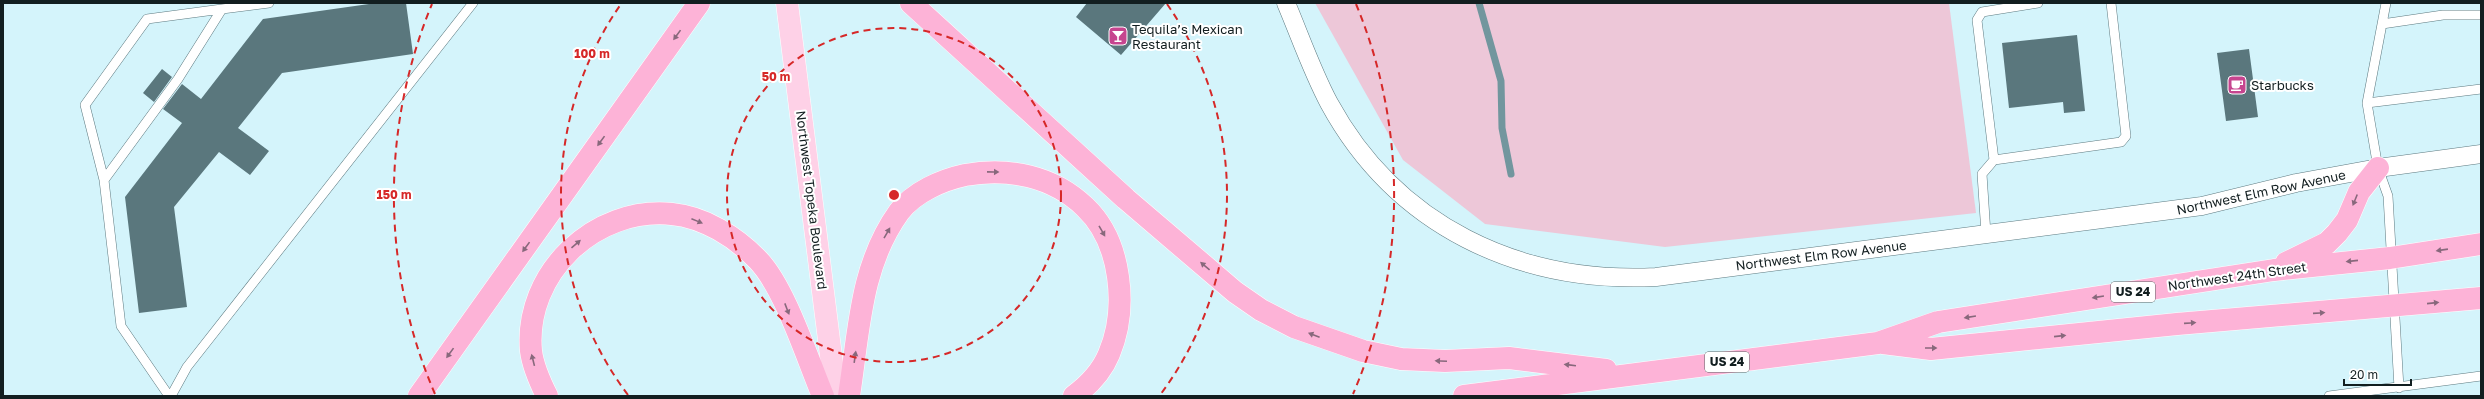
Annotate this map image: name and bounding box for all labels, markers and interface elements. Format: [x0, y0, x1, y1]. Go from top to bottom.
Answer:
place label: Tequila’s Mexican Restaurant [1132, 21, 1243, 52]
bar icon: Tequila’s Mexican Restaurant [1107, 25, 1129, 47]
one-way arrow [673, 30, 681, 41]
text: 100 m [574, 46, 610, 61]
text: 50 m [762, 69, 790, 84]
cafe icon: Starbucks [2226, 74, 2248, 96]
place label: Starbucks [2251, 77, 2314, 93]
street label: Northwest Topeka Boulevard [793, 110, 831, 290]
one-way arrow [597, 136, 605, 146]
street label: Northwest Elm Row Avenue [2175, 166, 2347, 218]
one-way arrow [987, 169, 1000, 175]
text: 150 m [377, 187, 411, 202]
centre of rings [887, 188, 901, 202]
one-way arrow [2352, 194, 2358, 206]
one-way arrow [692, 218, 703, 224]
one-way arrow [1099, 225, 1105, 237]
one-way arrow [884, 227, 890, 239]
street label: Northwest Elm Row Avenue [1735, 237, 1907, 273]
one-way arrow [571, 239, 581, 248]
one-way arrow [522, 242, 530, 252]
one-way arrow [2436, 247, 2448, 253]
street label: Northwest 24th Street [2167, 258, 2307, 294]
one-way arrow [2346, 258, 2358, 265]
one-way arrow [1200, 262, 1210, 271]
road number: US 24 [2111, 282, 2155, 302]
one-way arrow [2092, 294, 2104, 300]
one-way arrow [2427, 300, 2439, 306]
one-way arrow [785, 304, 791, 316]
one-way arrow [2313, 310, 2325, 316]
one-way arrow [1964, 314, 1976, 320]
one-way arrow [2184, 320, 2196, 327]
one-way arrow [1309, 332, 1320, 338]
one-way arrow [2054, 332, 2066, 339]
one-way arrow [1925, 345, 1938, 351]
one-way arrow [446, 347, 454, 358]
one-way arrow [852, 351, 858, 364]
road number: US 24 [1705, 352, 1749, 372]
one-way arrow [530, 354, 536, 366]
one-way arrow [1434, 358, 1447, 364]
scale bar [2344, 361, 2411, 387]
one-way arrow [1564, 362, 1576, 368]
text: 20 m [2350, 367, 2378, 382]

